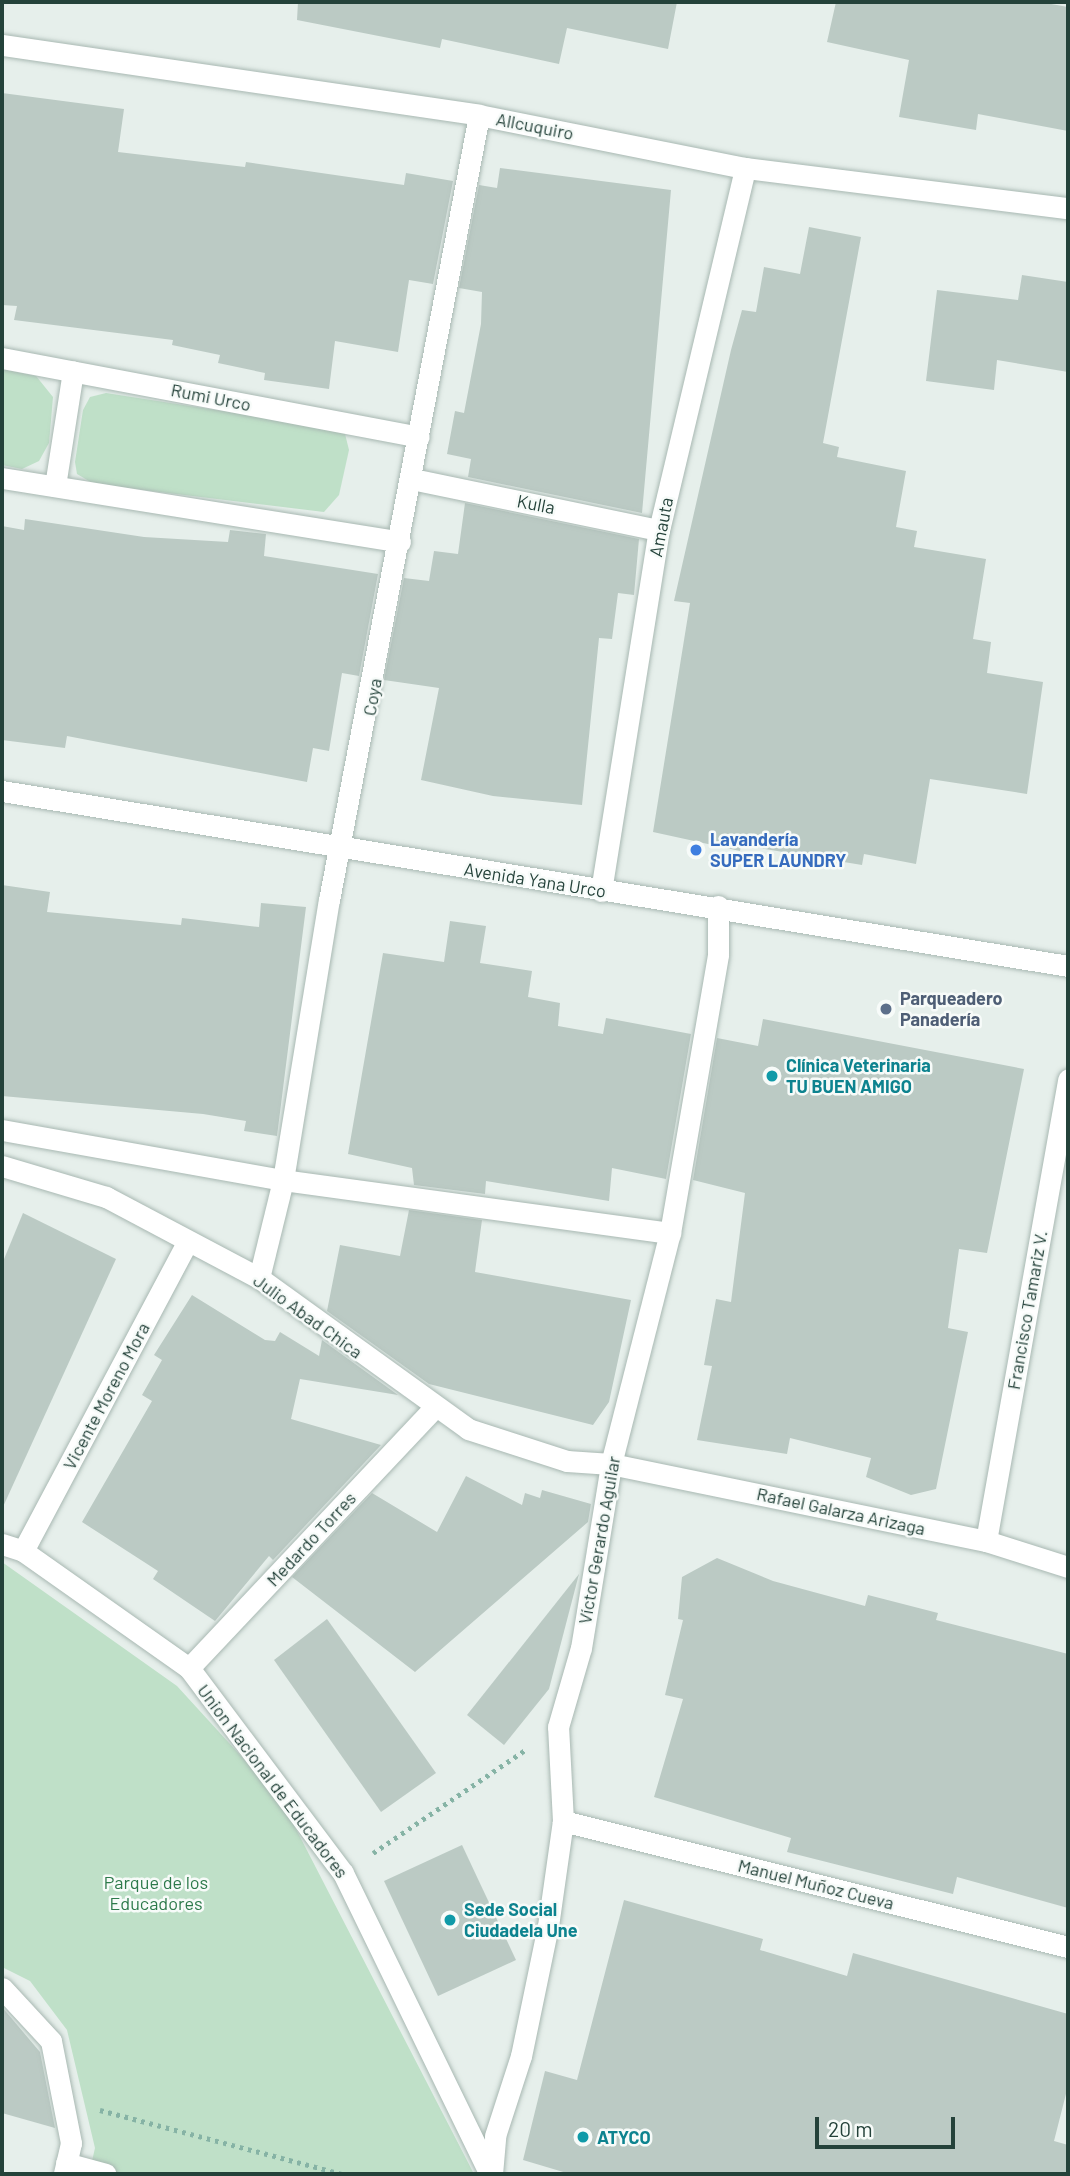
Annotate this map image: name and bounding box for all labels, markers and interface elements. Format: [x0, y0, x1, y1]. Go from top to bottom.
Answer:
street label: Allcuquiro [494, 108, 576, 144]
street label: Rumi Urco [169, 379, 253, 415]
street label: Kulla [515, 490, 557, 518]
street label: Amauta [645, 495, 677, 559]
street label: Coya [358, 677, 386, 717]
place label: Lavandería SUPER LAUNDRY [710, 829, 846, 872]
marker: Lavandería SUPER LAUNDRY [688, 842, 704, 858]
street label: Avenida Yana Urco [462, 858, 608, 902]
place label: Parqueadero Panadería [900, 988, 1003, 1030]
marker: Parqueadero Panadería [878, 1001, 894, 1017]
place label: Clínica Veterinaria TU BUEN AMIGO [786, 1055, 931, 1098]
marker: Clínica Veterinaria TU BUEN AMIGO [764, 1068, 780, 1084]
street label: Francisco Tamariz V. [1002, 1229, 1052, 1391]
street label: Julio Abad Chica [249, 1269, 367, 1363]
street label: Vicente Moreno Mora [58, 1319, 154, 1473]
street label: Víctor Gerardo Aguilar [574, 1454, 624, 1626]
street label: Rafael Galarza Arizaga [755, 1483, 927, 1539]
street label: Medardo Torres [262, 1487, 360, 1591]
street label: Union Nacional de Educadores [193, 1680, 353, 1882]
street label: Manuel Muñoz Cueva [736, 1854, 896, 1914]
park label: Parque de los Educadores [104, 1872, 208, 1914]
place label: Sede Social Ciudadela Une [464, 1899, 577, 1941]
marker: Sede Social Ciudadela Une [442, 1912, 458, 1928]
scale bar [818, 2102, 958, 2146]
text: 20 m [828, 2116, 873, 2141]
place label: ATYCO [597, 2126, 651, 2148]
marker: ATYCO [575, 2129, 591, 2145]

